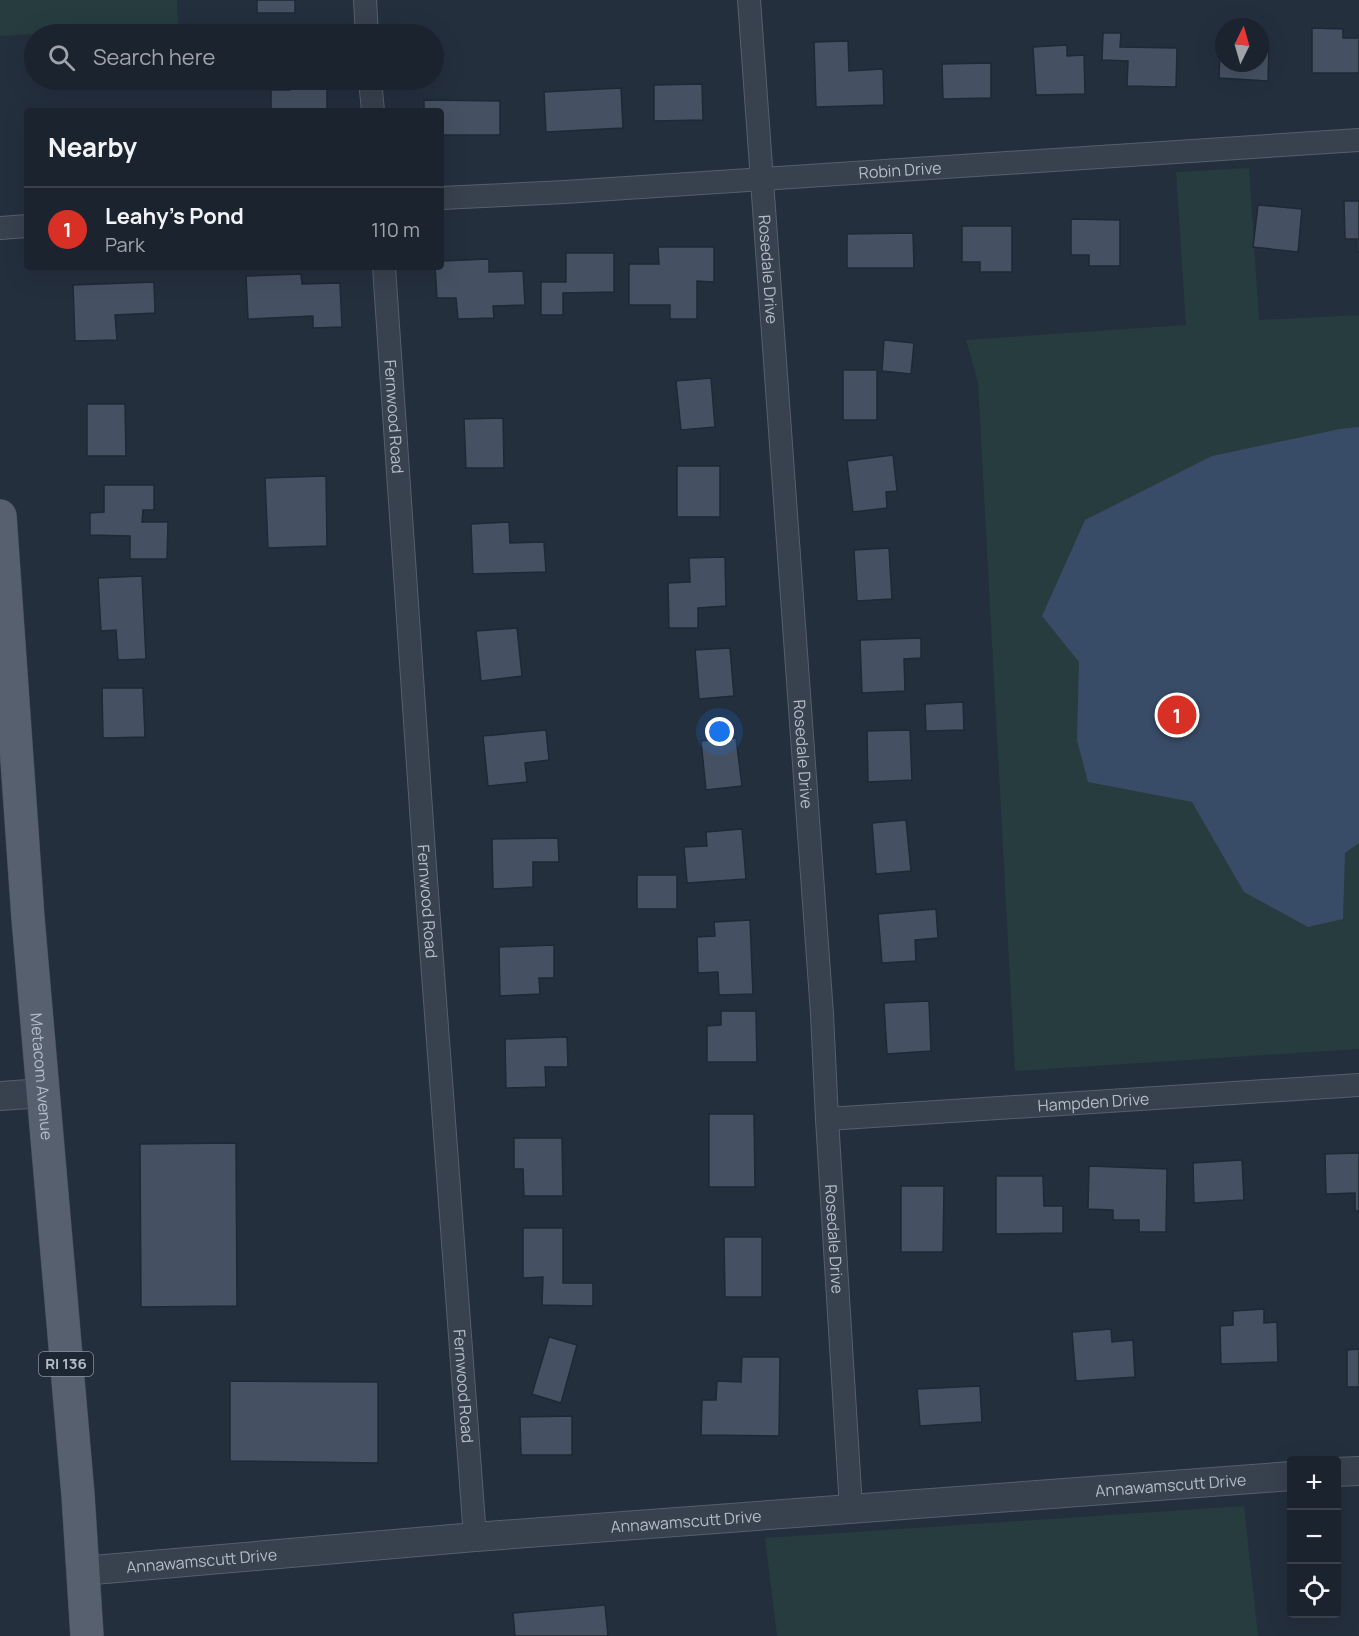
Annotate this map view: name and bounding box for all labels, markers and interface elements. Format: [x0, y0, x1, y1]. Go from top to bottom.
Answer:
north arrow [1215, 18, 1269, 72]
search box [24, 24, 444, 90]
icon: search [45, 41, 78, 74]
text: Search here [93, 42, 215, 72]
text: Nearby [48, 129, 137, 165]
street label: Robin Drive [858, 156, 942, 184]
text: Leahy's Pond [105, 201, 244, 231]
street label: Rosedale Drive [753, 214, 783, 325]
text: 1 [63, 216, 72, 243]
text: 110 m [371, 216, 420, 243]
text: Park [105, 231, 145, 258]
street label: Fernwood Road [379, 359, 409, 474]
pin: 1 [1158, 692, 1196, 738]
street label: Rosedale Drive [788, 699, 818, 809]
your location [705, 717, 734, 746]
street label: Fernwood Road [412, 844, 443, 959]
street label: Metacom Avenue [25, 1012, 58, 1141]
street label: Hampden Drive [1037, 1087, 1150, 1117]
street label: Rosedale Drive [820, 1184, 849, 1294]
street label: Fernwood Road [449, 1328, 479, 1444]
road number: RI 136 [39, 1352, 93, 1376]
map controls [1287, 1456, 1341, 1618]
button: + [1287, 1456, 1341, 1510]
street label: Annawamscutt Drive [1094, 1468, 1247, 1502]
street label: Annawamscutt Drive [610, 1505, 762, 1538]
button: − [1287, 1510, 1341, 1564]
street label: Annawamscutt Drive [125, 1543, 278, 1578]
button: locate [1287, 1564, 1341, 1618]

